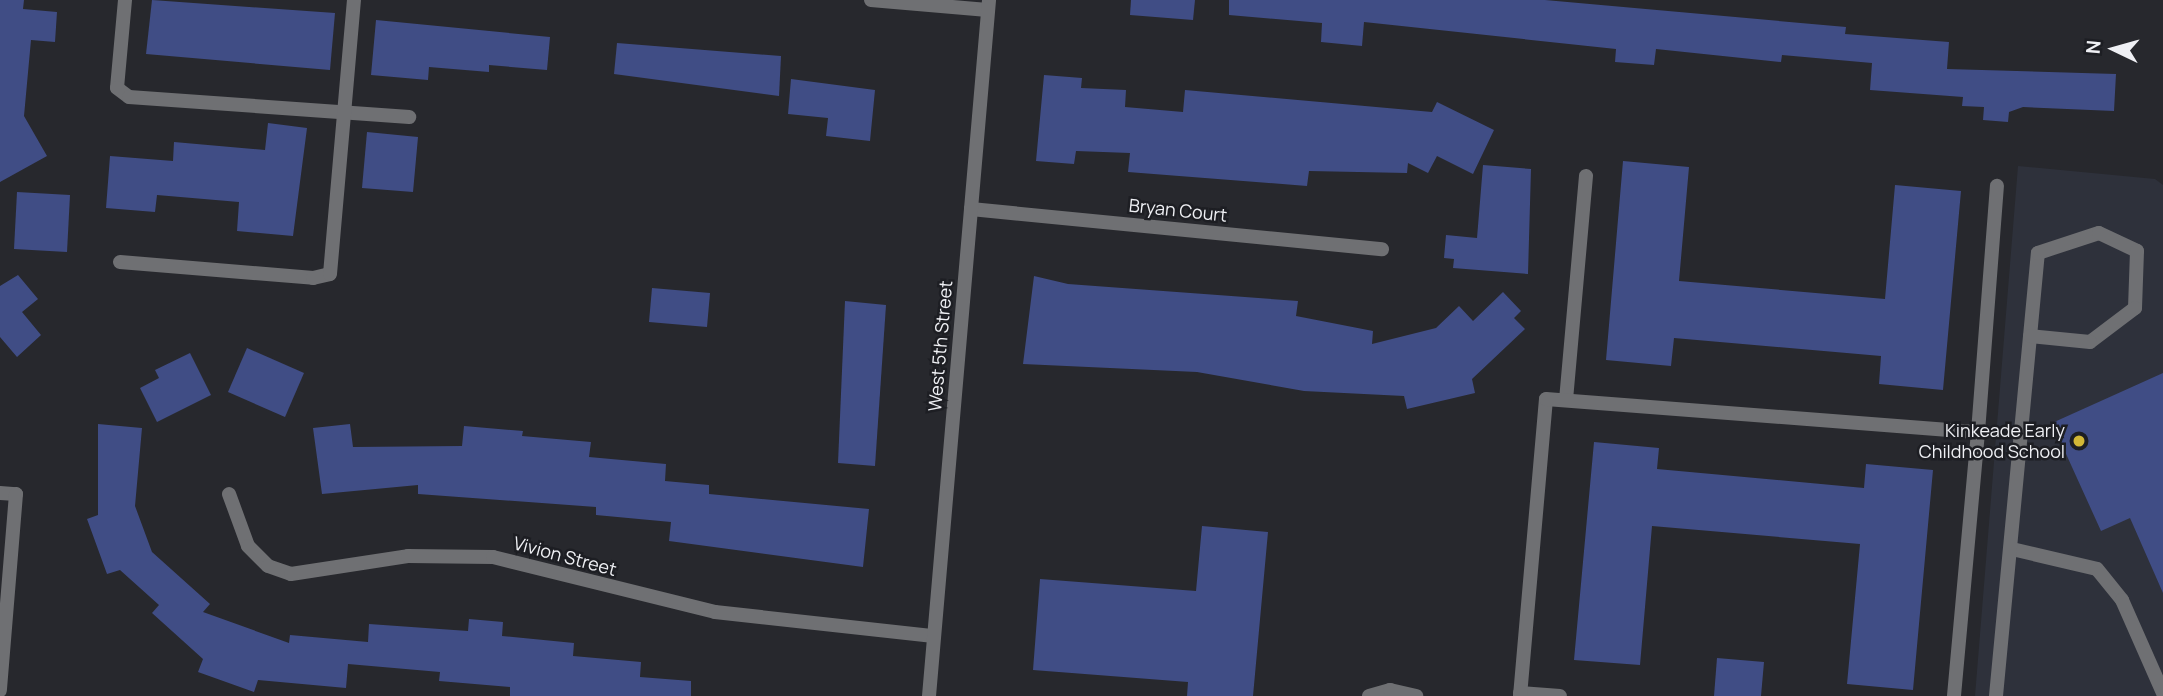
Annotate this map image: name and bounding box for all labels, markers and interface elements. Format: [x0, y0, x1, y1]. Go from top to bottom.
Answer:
north arrow [2079, 14, 2149, 84]
text: N [2080, 39, 2107, 55]
street label: Bryan Court [1128, 194, 1228, 226]
street label: West 5th Street [924, 280, 956, 412]
place label: Kinkeade Early Childhood School [1919, 420, 2065, 462]
marker: Kinkeade Early Childhood School [2071, 433, 2087, 449]
street label: Vivion Street [511, 532, 619, 580]

